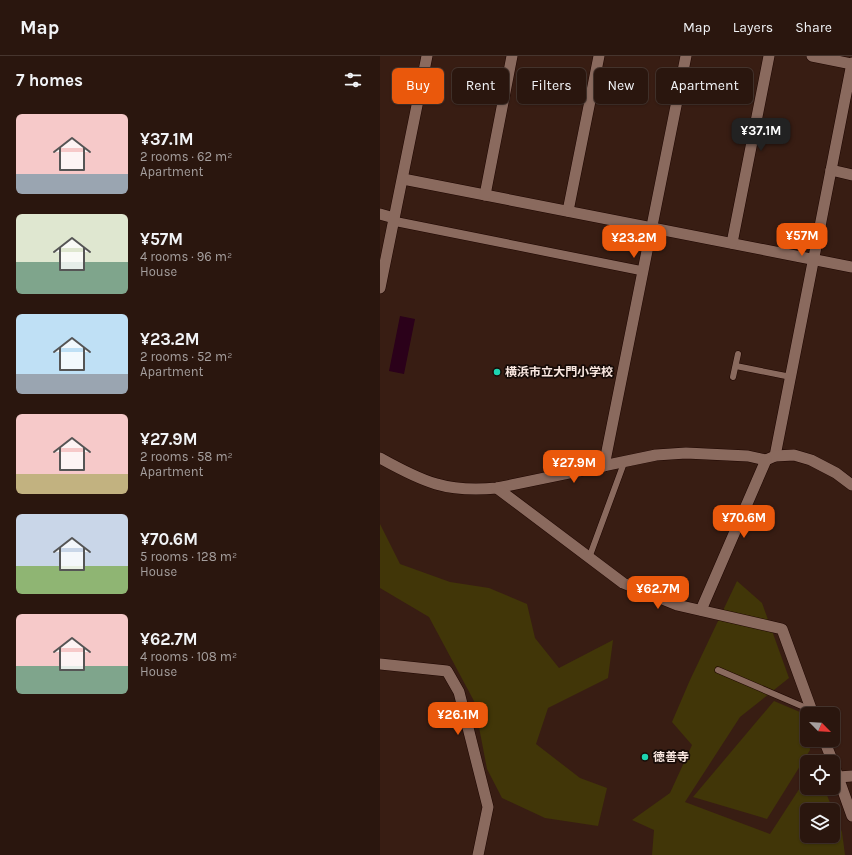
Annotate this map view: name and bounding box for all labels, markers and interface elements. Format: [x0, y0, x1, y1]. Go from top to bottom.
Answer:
text: Map [20, 17, 59, 39]
text: Map [683, 19, 711, 36]
text: Layers [733, 19, 773, 36]
text: Share [795, 19, 832, 36]
chip: Buy [392, 68, 444, 104]
chip: Rent [452, 68, 509, 104]
chip: Filters [517, 68, 586, 104]
chip: New [594, 68, 648, 104]
chip: Apartment [656, 68, 753, 104]
icon: filters [342, 69, 364, 91]
text: 7 homes [16, 70, 83, 90]
pin: ¥37.1M [728, 118, 794, 152]
text: ¥37.1M [741, 123, 781, 138]
text: ¥37.1M [140, 129, 194, 149]
icon: home [48, 130, 96, 178]
text: 2 rooms · 62 m² [140, 149, 232, 164]
text: Apartment [140, 164, 203, 179]
pin: ¥57M [778, 223, 826, 257]
pin: ¥23.2M [601, 225, 667, 259]
text: ¥57M [785, 228, 819, 243]
text: ¥57M [140, 229, 183, 249]
icon: home [48, 230, 96, 278]
text: ¥23.2M [611, 230, 657, 245]
text: 4 rooms · 96 m² [140, 249, 232, 264]
text: House [140, 264, 177, 279]
text: ¥23.2M [140, 329, 200, 349]
icon: home [48, 330, 96, 378]
text: 2 rooms · 52 m² [140, 349, 232, 364]
text: Apartment [140, 364, 203, 379]
place label: 横浜市立大門小学校 [505, 365, 613, 379]
marker: 横浜市立大門小学校 [492, 367, 502, 377]
text: ¥27.9M [140, 429, 198, 449]
icon: home [48, 430, 96, 478]
text: 2 rooms · 58 m² [140, 449, 233, 464]
pin: ¥27.9M [541, 450, 607, 484]
text: ¥27.9M [552, 455, 596, 470]
text: Apartment [140, 464, 203, 479]
pin: ¥70.6M [711, 505, 777, 539]
text: ¥70.6M [722, 510, 766, 525]
text: ¥70.6M [140, 529, 198, 549]
icon: home [48, 530, 96, 578]
text: 5 rooms · 128 m² [140, 549, 237, 564]
text: House [140, 564, 177, 579]
pin: ¥62.7M [625, 576, 691, 610]
text: ¥62.7M [636, 581, 680, 596]
text: ¥62.7M [140, 629, 198, 649]
icon: home [48, 630, 96, 678]
text: 4 rooms · 108 m² [140, 649, 237, 664]
text: House [140, 664, 177, 679]
pin: ¥26.1M [425, 702, 491, 736]
text: ¥26.1M [437, 707, 479, 722]
north arrow [800, 707, 840, 747]
map controls [800, 707, 840, 843]
place label: 徳善寺 [653, 750, 689, 764]
marker: 徳善寺 [640, 752, 650, 762]
button: locate [800, 755, 840, 795]
button: layers [800, 803, 840, 843]

